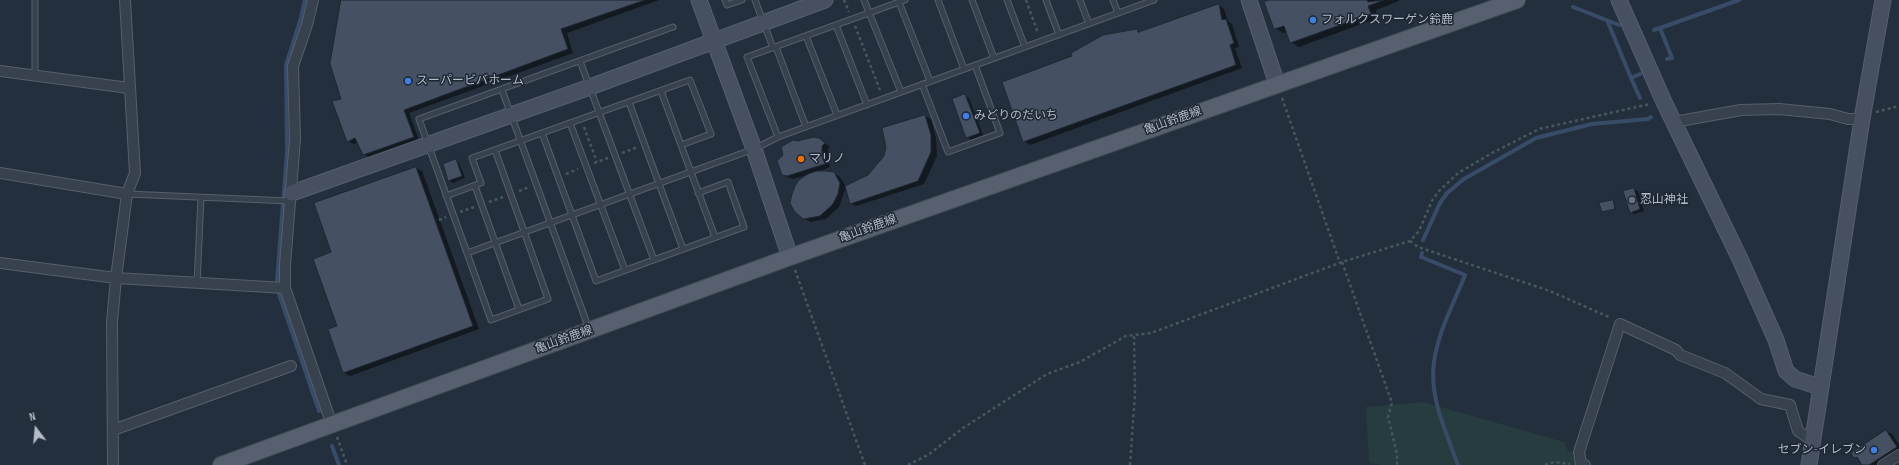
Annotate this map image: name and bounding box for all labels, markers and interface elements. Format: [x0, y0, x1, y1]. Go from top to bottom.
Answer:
place label: フォルクスワーゲン鈴鹿 [1321, 13, 1453, 27]
marker: フォルクスワーゲン鈴鹿 [1308, 15, 1318, 25]
place label: スーパービバホーム [416, 74, 524, 88]
marker: スーパービバホーム [403, 76, 413, 86]
street label: 亀山鈴鹿線 [1142, 104, 1204, 138]
place label: みどりのだいち [974, 109, 1058, 123]
marker: みどりのだいち [961, 111, 971, 121]
place label: マリノ [809, 152, 845, 166]
marker: マリノ [796, 154, 806, 164]
place label: 忍山神社 [1640, 193, 1688, 207]
marker: 忍山神社 [1627, 195, 1637, 205]
street label: 亀山鈴鹿線 [837, 212, 899, 246]
street label: 亀山鈴鹿線 [533, 323, 595, 357]
north arrow [16, 409, 56, 449]
text: N [28, 410, 37, 424]
place label: セブン-イレブン [1778, 443, 1866, 457]
marker: セブン-イレブン [1869, 445, 1879, 455]

